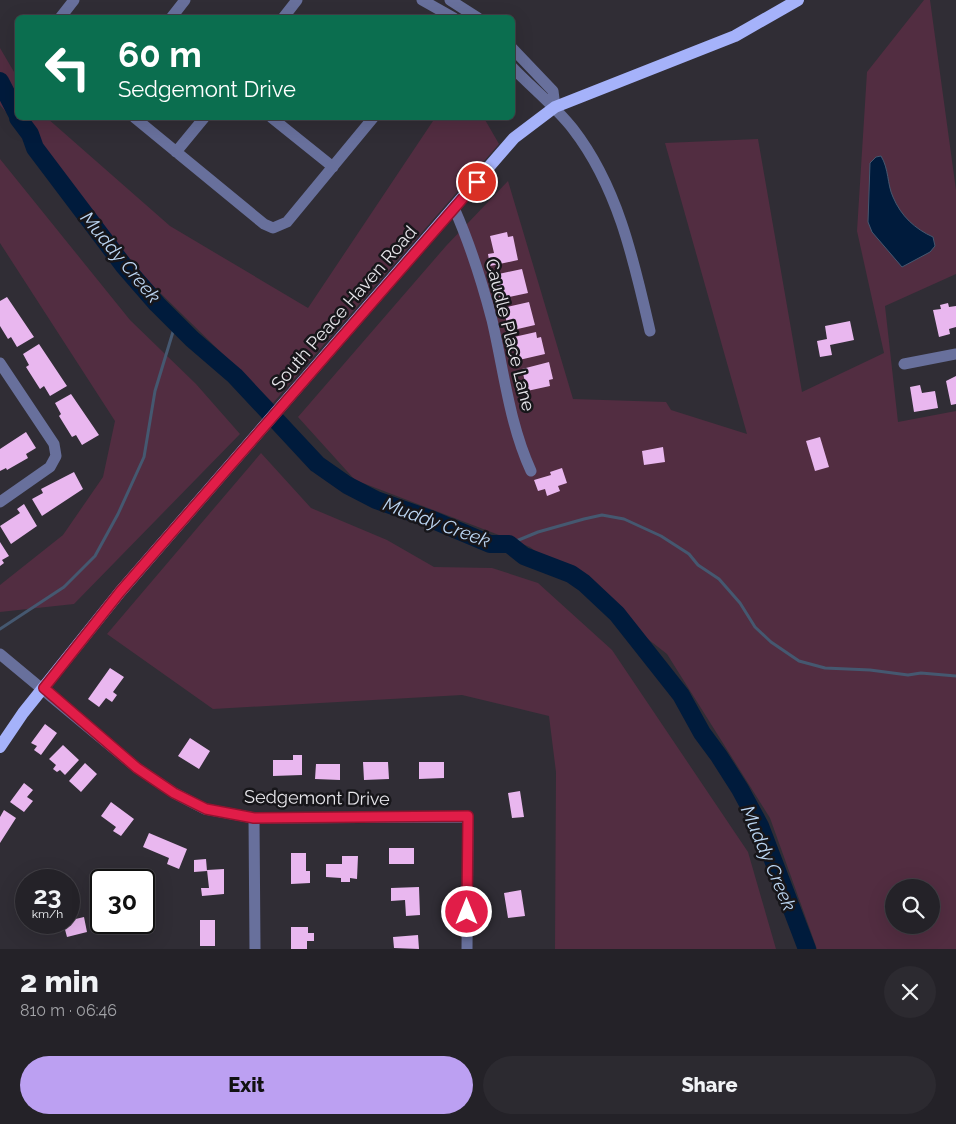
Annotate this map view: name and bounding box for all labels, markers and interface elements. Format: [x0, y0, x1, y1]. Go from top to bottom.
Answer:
text: 60 m [118, 34, 202, 75]
icon: left [35, 35, 100, 100]
text: Sedgemont Drive [118, 76, 296, 102]
pin [456, 161, 498, 203]
icon: arrive [463, 168, 491, 196]
water label: Muddy Creek [76, 207, 166, 307]
street label: South Peace Haven Road [267, 221, 421, 394]
street label: Caudle Place Lane [481, 257, 540, 414]
water label: Muddy Creek [380, 492, 494, 552]
street label: Sedgemont Drive [244, 786, 390, 809]
water label: Muddy Creek [737, 802, 801, 914]
speed limit sign: 30 [90, 869, 155, 934]
map controls [885, 879, 940, 934]
button: search [885, 879, 940, 934]
text: 23 [33, 880, 62, 910]
position arrow [440, 885, 492, 937]
text: km/h [32, 907, 63, 921]
text: 2 min [20, 964, 99, 999]
button: close [884, 966, 936, 1018]
text: 810 m · 06:46 [20, 1001, 117, 1020]
button: Exit [20, 1056, 473, 1114]
button: Share [483, 1056, 936, 1114]

